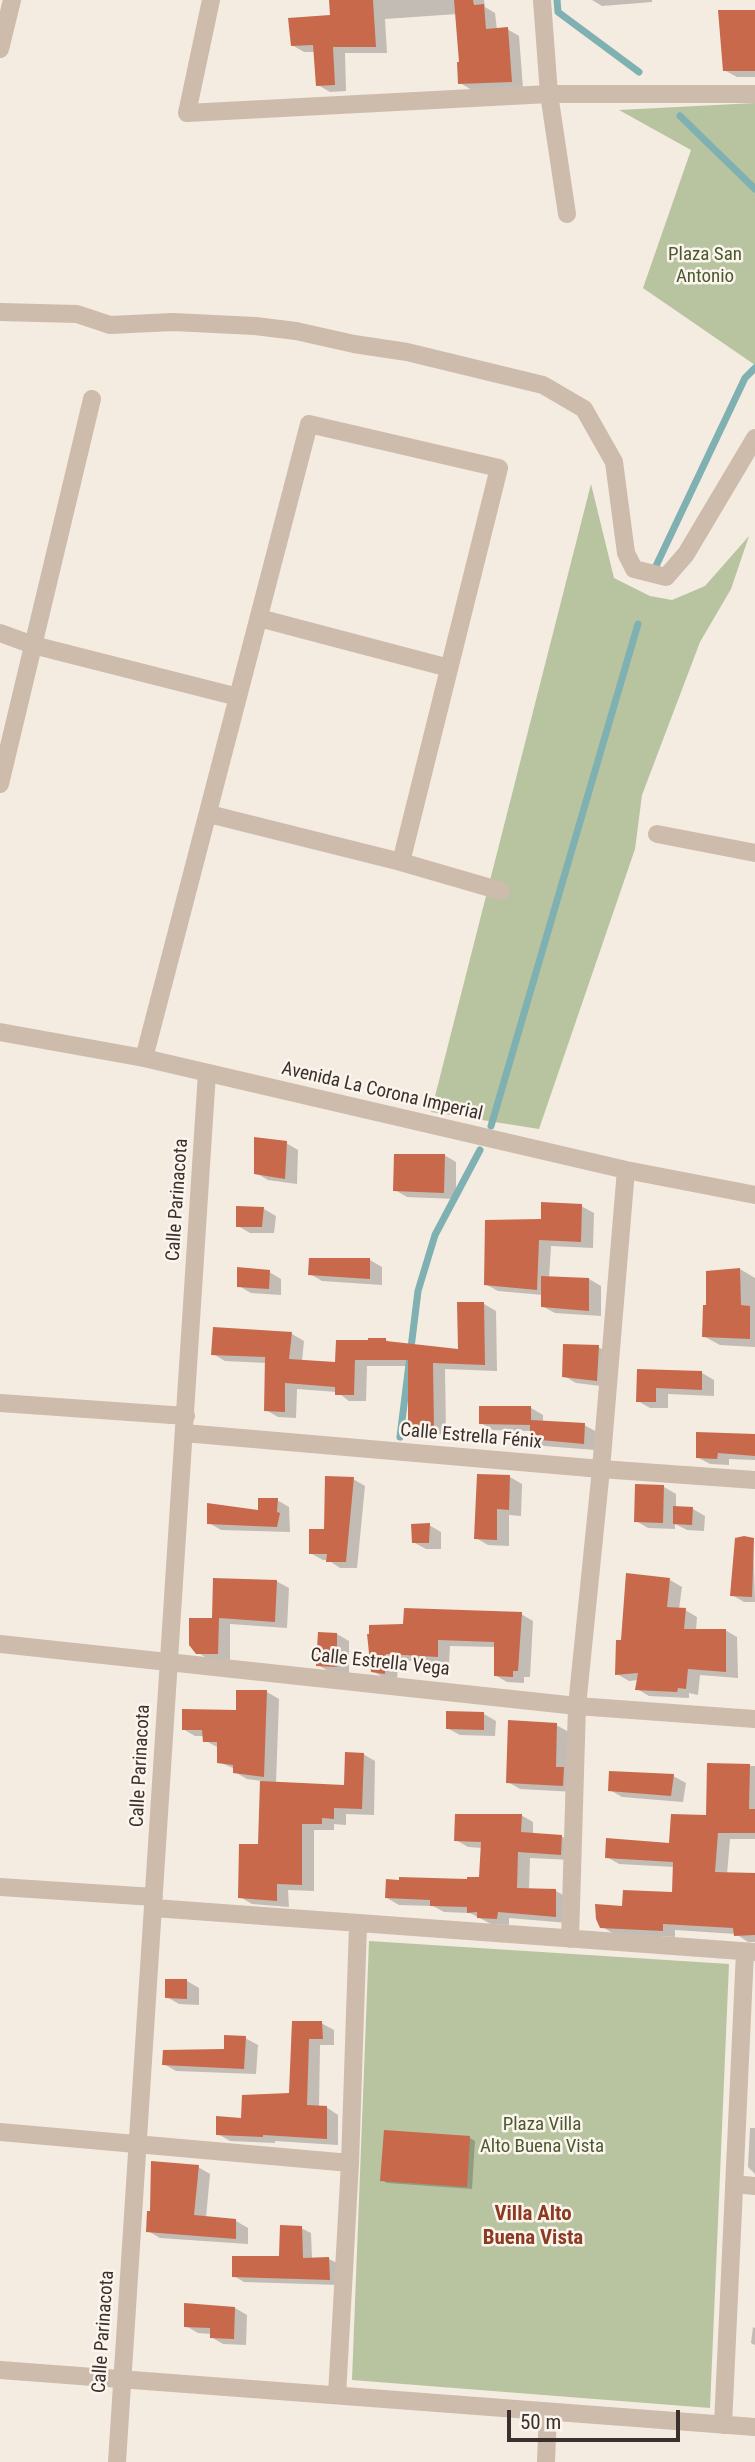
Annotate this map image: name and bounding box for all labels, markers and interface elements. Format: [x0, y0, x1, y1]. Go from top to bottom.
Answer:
park label: Plaza San Antonio [668, 244, 742, 288]
street label: Avenida La Corona Imperial [279, 1058, 485, 1126]
street label: Calle Parinacota [162, 1138, 194, 1262]
street label: Calle Estrella Fénix [399, 1419, 543, 1455]
street label: Calle Estrella Vega [309, 1644, 451, 1682]
street label: Calle Parinacota [126, 1704, 156, 1828]
park label: Plaza Villa Alto Buena Vista [480, 2114, 604, 2158]
district label: Villa Alto Buena Vista [483, 2202, 583, 2252]
street label: Calle Parinacota [88, 2270, 120, 2394]
scale bar [510, 2396, 683, 2440]
text: 50 m [520, 2410, 561, 2434]

